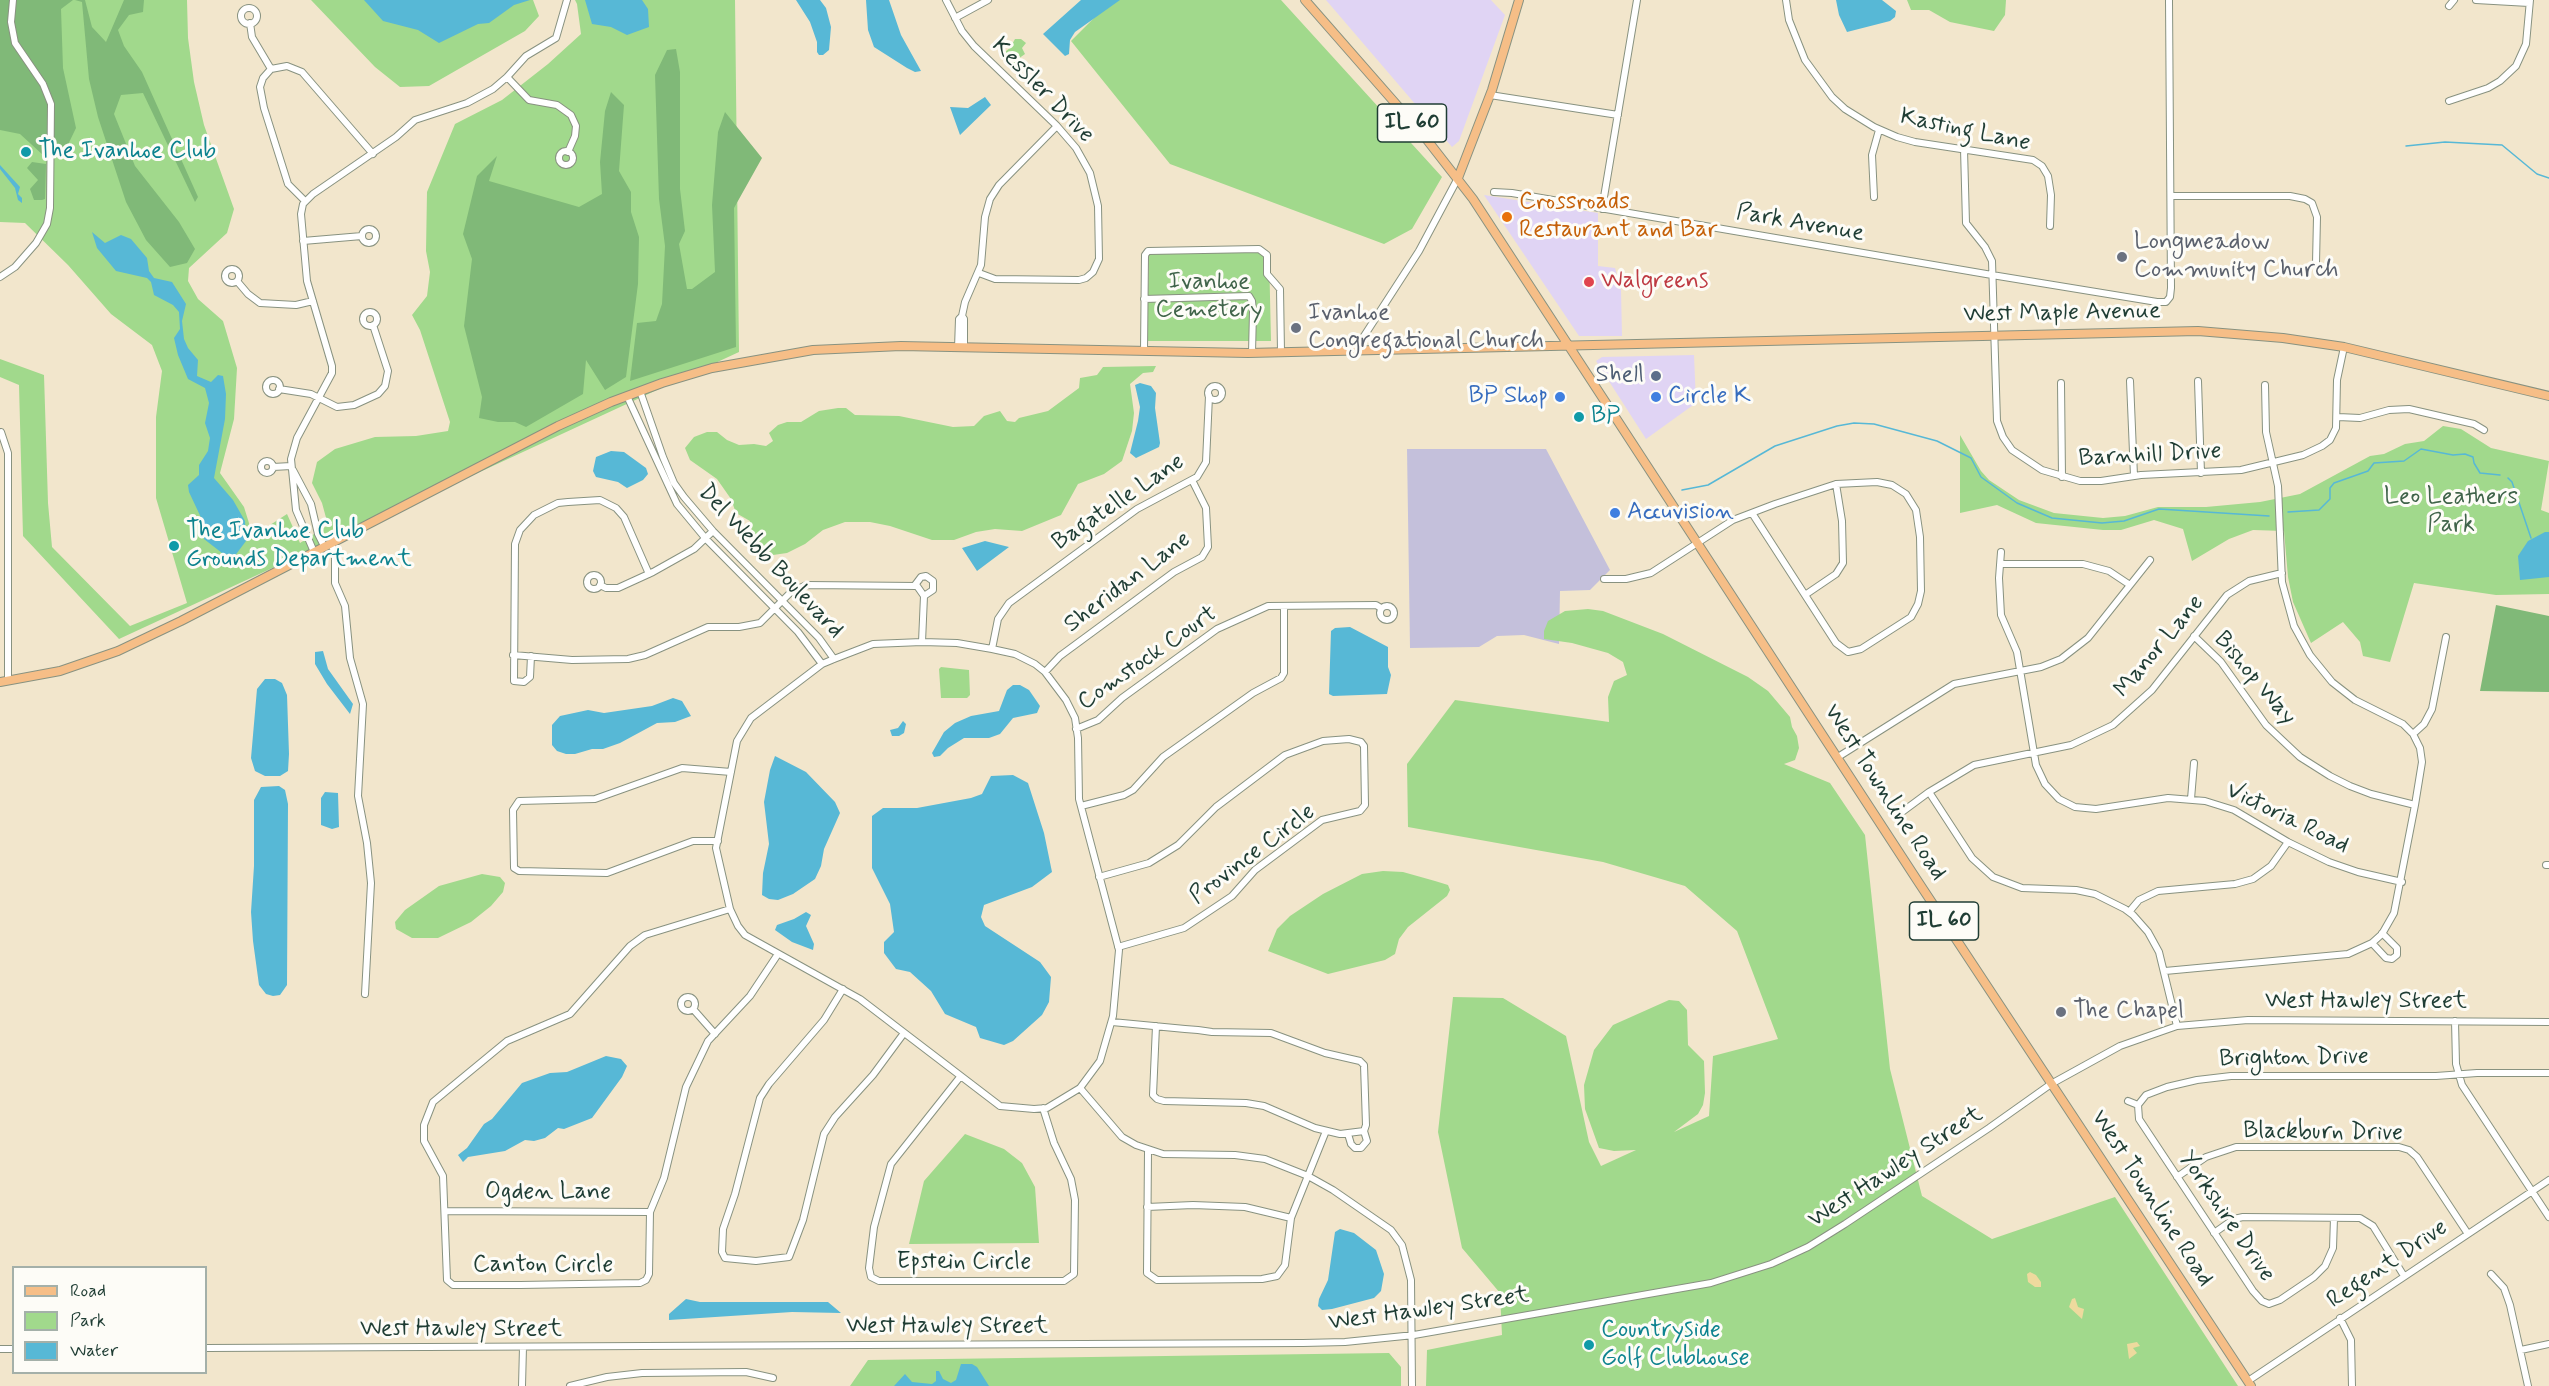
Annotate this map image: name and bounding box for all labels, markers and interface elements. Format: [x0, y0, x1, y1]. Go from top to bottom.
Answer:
street label: Kessler Drive [985, 32, 1099, 150]
street label: Kasting Lane [1897, 103, 2033, 159]
road number: IL 60 [1378, 104, 1446, 142]
place label: The Ivanhoe Club [38, 138, 216, 166]
marker: The Ivanhoe Club [19, 145, 33, 159]
place label: Crossroads Restaurant and Bar [1519, 189, 1718, 245]
street label: Park Avenue [1734, 199, 1866, 249]
marker: Crossroads Restaurant and Bar [1500, 210, 1514, 224]
place label: Longmeadow Community Church [2134, 229, 2339, 285]
marker: Longmeadow Community Church [2115, 250, 2129, 264]
place label: Walgreens [1601, 268, 1709, 296]
park label: Ivanhoe Cemetery [1155, 269, 1263, 325]
marker: Walgreens [1582, 275, 1596, 289]
street label: West Maple Avenue [1963, 298, 2161, 330]
place label: Ivanhoe Congregational Church [1308, 300, 1544, 356]
marker: Ivanhoe Congregational Church [1289, 321, 1303, 335]
place label: Shell [1596, 362, 1644, 390]
marker: Shell [1649, 369, 1663, 383]
place label: BP Shop [1469, 383, 1548, 411]
place label: Circle K [1668, 383, 1751, 411]
marker: BP Shop [1553, 390, 1567, 404]
marker: Circle K [1649, 390, 1663, 404]
place label: BP [1591, 403, 1620, 431]
marker: BP [1572, 410, 1586, 424]
street label: Barnhill Drive [2078, 438, 2222, 474]
street label: Bagatelle Lane [1047, 448, 1191, 558]
street label: Del Webb Boulevard [691, 479, 849, 645]
park label: Leo Leathers Park [2384, 484, 2518, 540]
place label: Accuvision [1627, 499, 1734, 527]
marker: Accuvision [1608, 506, 1622, 520]
place label: The Ivanhoe Club Grounds Department [186, 518, 412, 574]
street label: Sheridan Lane [1059, 526, 1197, 640]
marker: The Ivanhoe Club Grounds Department [167, 539, 181, 553]
street label: Manor Lane [2109, 590, 2211, 704]
street label: Comstock Court [1073, 600, 1223, 718]
street label: Bishop Way [2207, 626, 2301, 732]
street label: West Townline Road [1816, 699, 1952, 887]
street label: Victoria Road [2221, 777, 2353, 861]
street label: Province Circle [1185, 798, 1321, 912]
road number: IL 60 [1910, 902, 1978, 940]
street label: West Hawley Street [2265, 988, 2467, 1016]
place label: The Chapel [2073, 998, 2184, 1026]
marker: The Chapel [2054, 1005, 2068, 1019]
street label: Brighton Drive [2219, 1043, 2369, 1075]
street label: West Hawley Street [1803, 1101, 1989, 1235]
street label: West Townline Road [2083, 1105, 2219, 1293]
street label: Blackburn Drive [2243, 1117, 2403, 1149]
street label: Yorkshire Drive [2172, 1146, 2280, 1288]
street label: Ogden Lane [485, 1179, 611, 1207]
street label: Regent Drive [2322, 1214, 2454, 1316]
street label: Epstein Circle [897, 1249, 1031, 1277]
street label: Canton Circle [473, 1252, 613, 1280]
legend [12, 1266, 207, 1374]
text: Road [70, 1279, 106, 1303]
street label: West Hawley Street [1327, 1282, 1531, 1338]
text: Park [70, 1309, 106, 1333]
street label: West Hawley Street [846, 1313, 1048, 1341]
street label: West Hawley Street [360, 1316, 562, 1344]
place label: Countryside Golf Clubhouse [1601, 1317, 1750, 1373]
marker: Countryside Golf Clubhouse [1582, 1338, 1596, 1352]
text: Water [70, 1339, 118, 1363]

